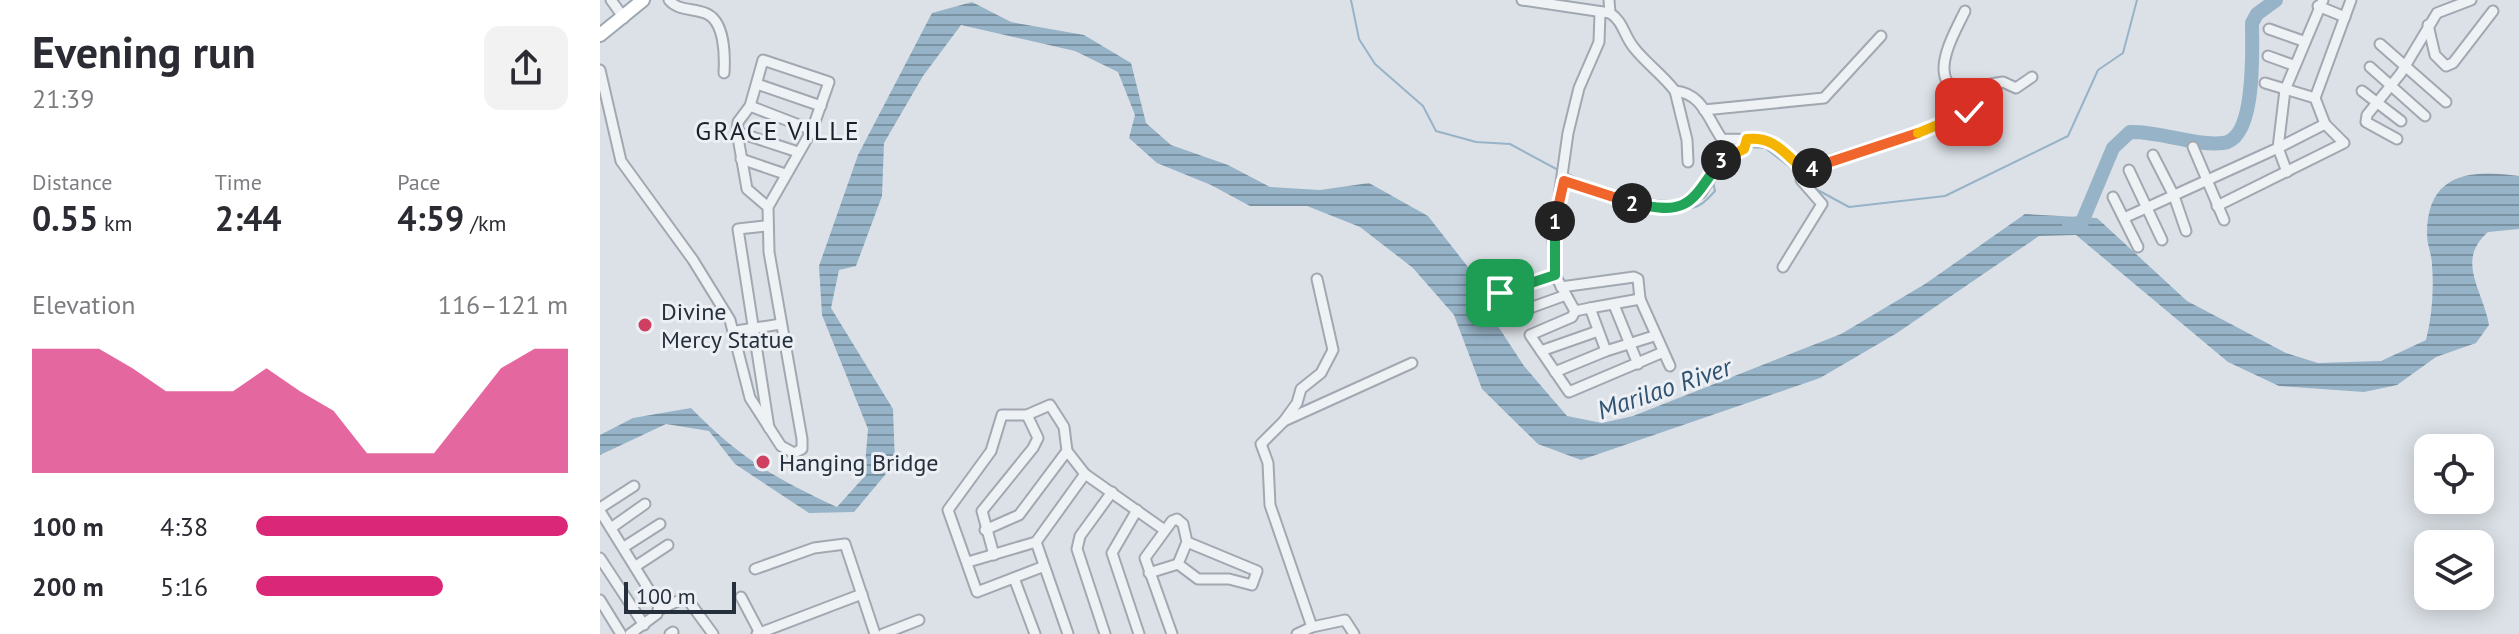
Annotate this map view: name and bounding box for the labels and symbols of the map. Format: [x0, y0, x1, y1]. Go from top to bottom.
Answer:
pin [1935, 78, 2003, 146]
district label: GRACE VILLE [695, 114, 861, 147]
pin: 3 [1701, 140, 1741, 180]
pin: 4 [1792, 148, 1832, 188]
pin: 2 [1612, 183, 1652, 223]
pin: 1 [1535, 201, 1575, 241]
pin [1466, 259, 1534, 327]
place label: Divine Mercy Statue [661, 296, 794, 355]
marker: Divine Mercy Statue [636, 316, 654, 334]
water label: Marilao River [1593, 349, 1737, 426]
place label: Hanging Bridge [779, 447, 939, 478]
marker: Hanging Bridge [754, 453, 772, 471]
scale bar [624, 578, 736, 614]

